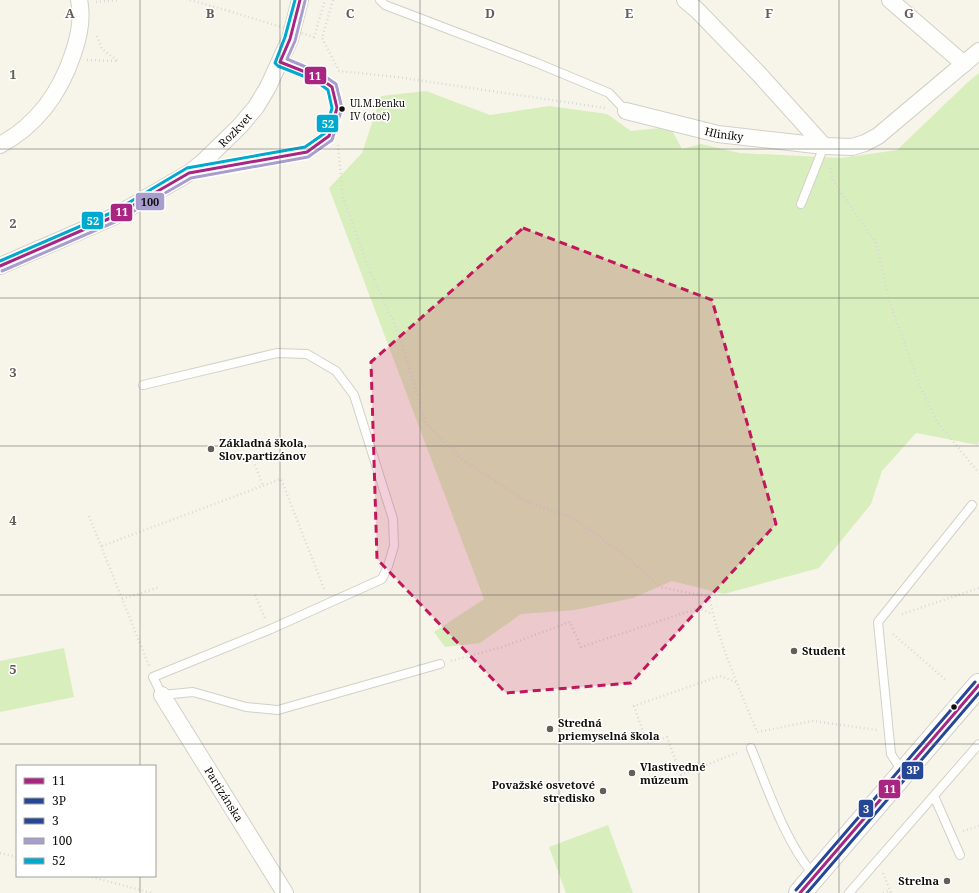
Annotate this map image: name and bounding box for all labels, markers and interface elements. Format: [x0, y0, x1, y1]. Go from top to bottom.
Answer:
text: A [65, 4, 75, 22]
text: B [206, 4, 215, 22]
text: C [346, 4, 355, 22]
text: D [485, 4, 495, 22]
text: E [625, 4, 634, 22]
text: F [765, 4, 773, 22]
text: G [904, 4, 914, 22]
text: 1 [9, 65, 17, 83]
line badge: 11 [304, 66, 327, 85]
text: 11 [309, 68, 321, 83]
place label: Ul.M.Benku IV (otoč) [350, 96, 406, 123]
marker: Ul.M.Benku IV (otoč) [337, 104, 347, 114]
street label: Rozkvet [215, 110, 255, 150]
line badge: 52 [316, 114, 339, 133]
text: 52 [322, 116, 334, 131]
street label: Hliníky [703, 123, 745, 144]
line badge: 100 [135, 192, 165, 211]
text: 100 [141, 194, 159, 209]
line badge: 11 [110, 203, 133, 222]
text: 11 [116, 204, 128, 219]
line badge: 52 [81, 211, 104, 230]
text: 52 [87, 213, 99, 228]
text: 2 [9, 214, 17, 232]
text: 3 [9, 363, 17, 381]
place label: Základná škola, Slov.partizánov [219, 435, 307, 463]
marker: Základná škola, Slov.partizánov [206, 444, 216, 454]
text: 4 [9, 511, 17, 529]
place label: Student [802, 643, 846, 658]
marker: Student [789, 646, 799, 656]
text: 5 [9, 660, 17, 678]
unlabelled marker [949, 702, 959, 712]
place label: Stredná priemyselná škola [558, 715, 660, 743]
marker: Stredná priemyselná škola [545, 724, 555, 734]
place label: Vlastivedné múzeum [640, 759, 706, 787]
line badge: 3P [901, 761, 924, 780]
text: 3P [906, 762, 920, 777]
street label: Partizánska [201, 764, 247, 824]
legend [16, 765, 156, 877]
marker: Vlastivedné múzeum [627, 768, 637, 778]
text: 11 [52, 772, 65, 789]
place label: Považské osvetové stredisko [492, 777, 595, 805]
line badge: 11 [878, 779, 901, 799]
text: 11 [884, 781, 896, 796]
marker: Považské osvetové stredisko [598, 786, 608, 796]
text: 3P [52, 792, 66, 809]
line badge: 3 [858, 799, 874, 818]
text: 3 [863, 801, 869, 816]
text: 3 [52, 812, 59, 829]
text: 100 [52, 832, 72, 849]
text: 52 [52, 852, 65, 869]
place label: Strelna [898, 873, 939, 888]
marker: Strelna [942, 876, 952, 886]

